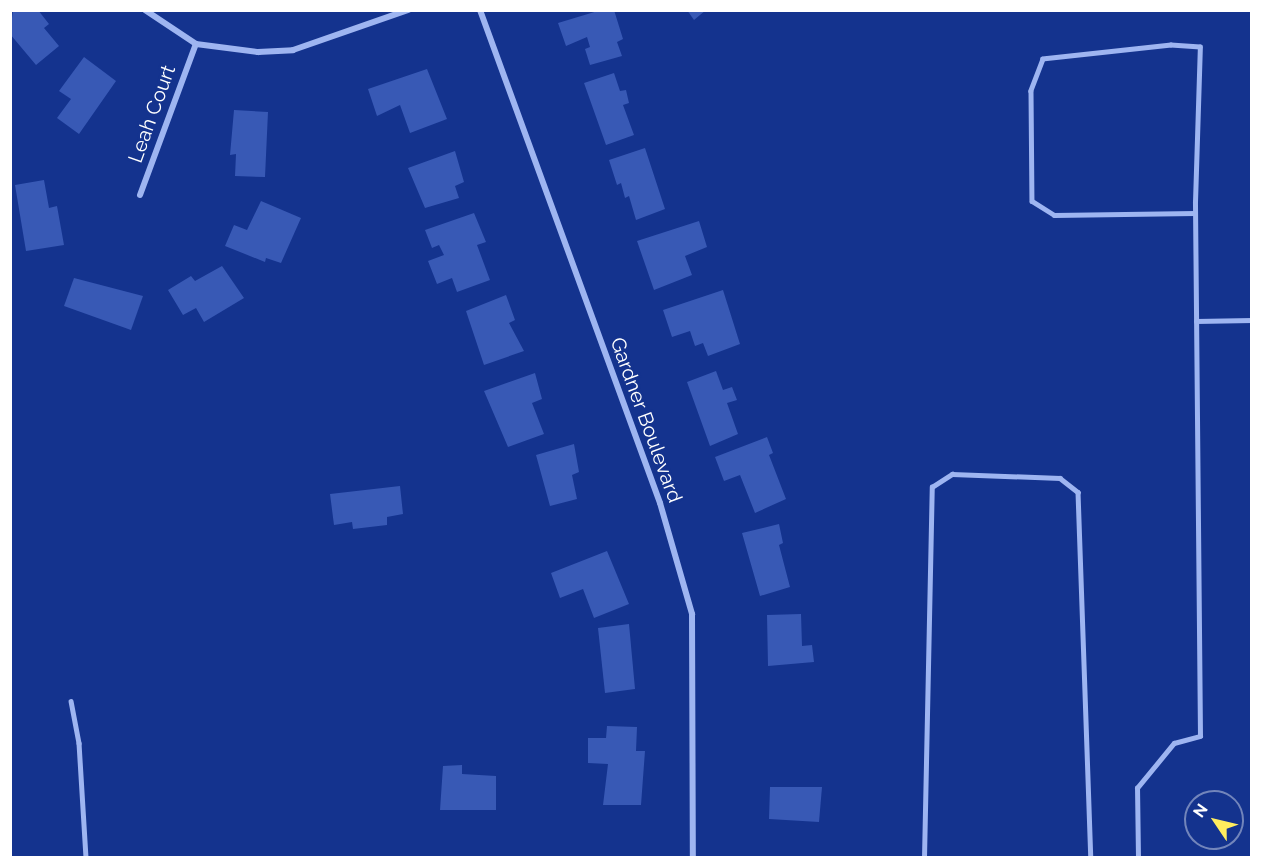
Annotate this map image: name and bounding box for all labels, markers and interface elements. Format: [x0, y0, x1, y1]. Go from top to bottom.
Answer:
street label: Leah Court [123, 62, 181, 166]
street label: Gardner Boulevard [605, 334, 687, 506]
north arrow [1184, 790, 1244, 850]
text: N [1189, 800, 1212, 821]

